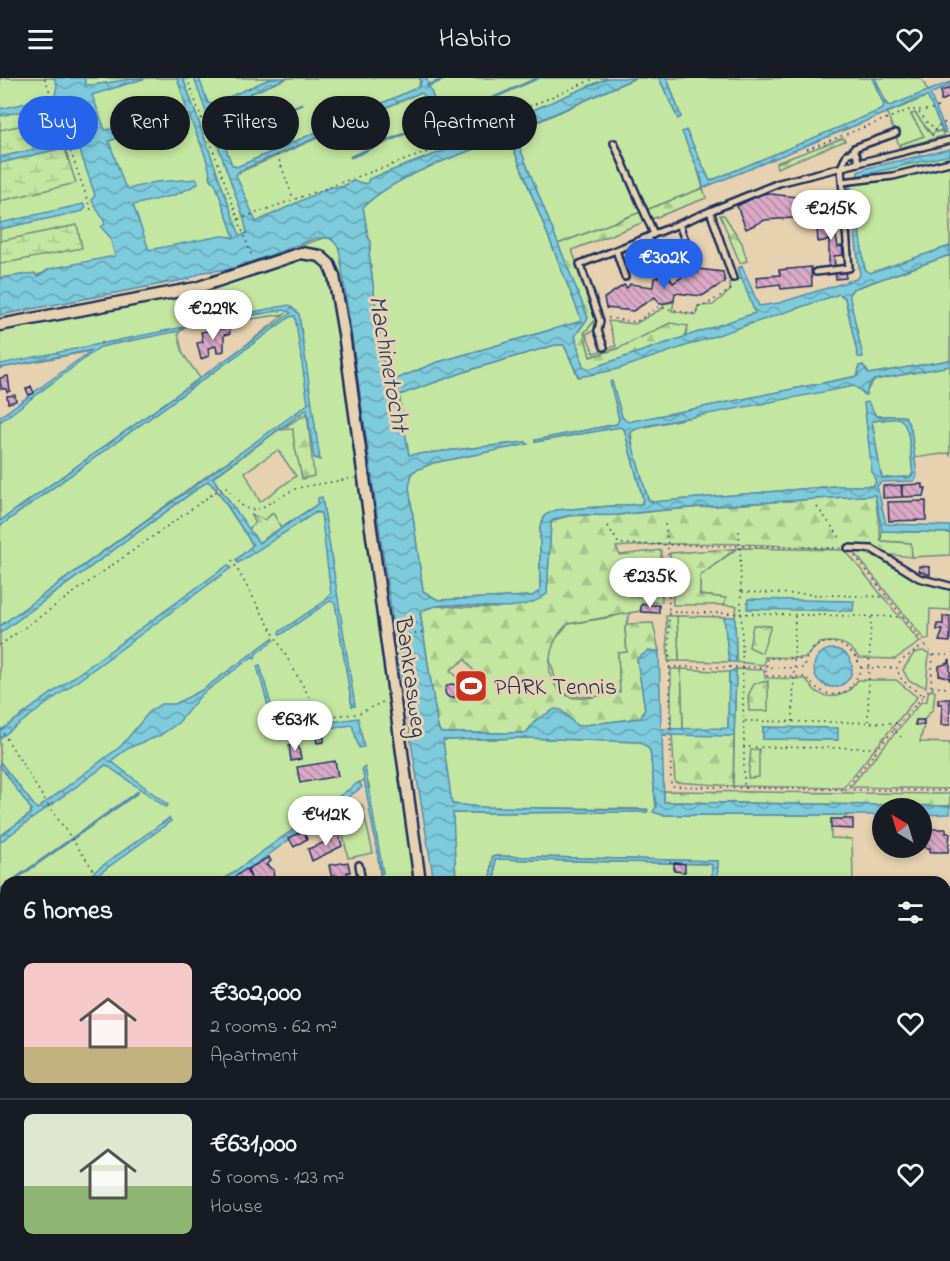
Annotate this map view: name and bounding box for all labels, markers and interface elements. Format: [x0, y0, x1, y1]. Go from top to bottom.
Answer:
text: Habito [439, 20, 511, 59]
icon: menu [24, 23, 57, 56]
icon: heart [893, 23, 926, 56]
chip: Buy [18, 96, 98, 150]
chip: Rent [110, 96, 190, 150]
chip: Filters [202, 96, 299, 150]
chip: New [311, 96, 390, 150]
chip: Apartment [402, 96, 537, 150]
pin: €215K [789, 190, 873, 241]
text: €215K [805, 195, 857, 224]
pin: €302K [622, 239, 706, 290]
text: €302K [639, 244, 689, 273]
pin: €229K [171, 290, 255, 341]
water label: Machinetocht [356, 292, 418, 437]
text: €229K [188, 295, 238, 324]
pin: €235K [608, 558, 692, 609]
text: €235K [623, 563, 677, 592]
street label: Bankrasweg [384, 614, 435, 740]
sports icon: PARK Tennis [453, 668, 489, 704]
place label: PARK Tennis [494, 671, 617, 706]
pin: €631K [253, 701, 337, 752]
text: €631K [271, 706, 319, 735]
pin: €412K [284, 796, 368, 847]
north arrow [872, 798, 932, 858]
map controls [872, 798, 932, 858]
text: €412K [302, 801, 350, 830]
text: 6 homes [24, 893, 113, 931]
icon: filters [894, 896, 927, 929]
text: €302,000 [210, 975, 301, 1013]
icon: home [72, 987, 144, 1059]
icon: heart [894, 1007, 927, 1040]
text: 2 rooms · 62 m² [210, 1013, 337, 1042]
text: Apartment [210, 1042, 298, 1071]
text: €631,000 [210, 1126, 297, 1164]
icon: home [72, 1138, 144, 1210]
icon: heart [894, 1158, 927, 1191]
text: 5 rooms · 123 m² [210, 1164, 344, 1193]
text: House [210, 1193, 263, 1222]

